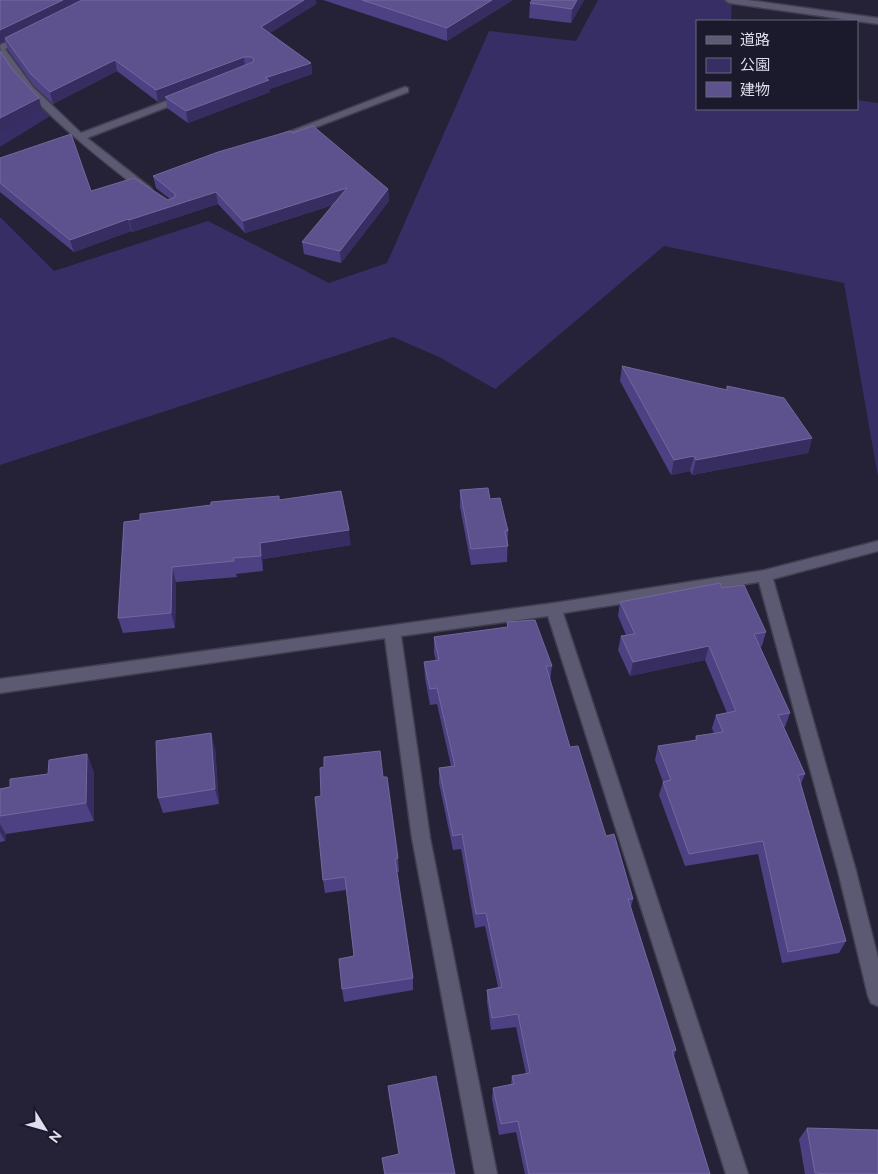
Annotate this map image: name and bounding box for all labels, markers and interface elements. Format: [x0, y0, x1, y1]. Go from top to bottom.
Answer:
legend [696, 20, 858, 110]
text: 道路 [740, 31, 770, 49]
text: 公園 [740, 56, 770, 74]
text: 建物 [740, 81, 770, 99]
north arrow [20, 1104, 70, 1154]
text: N [46, 1128, 65, 1146]

